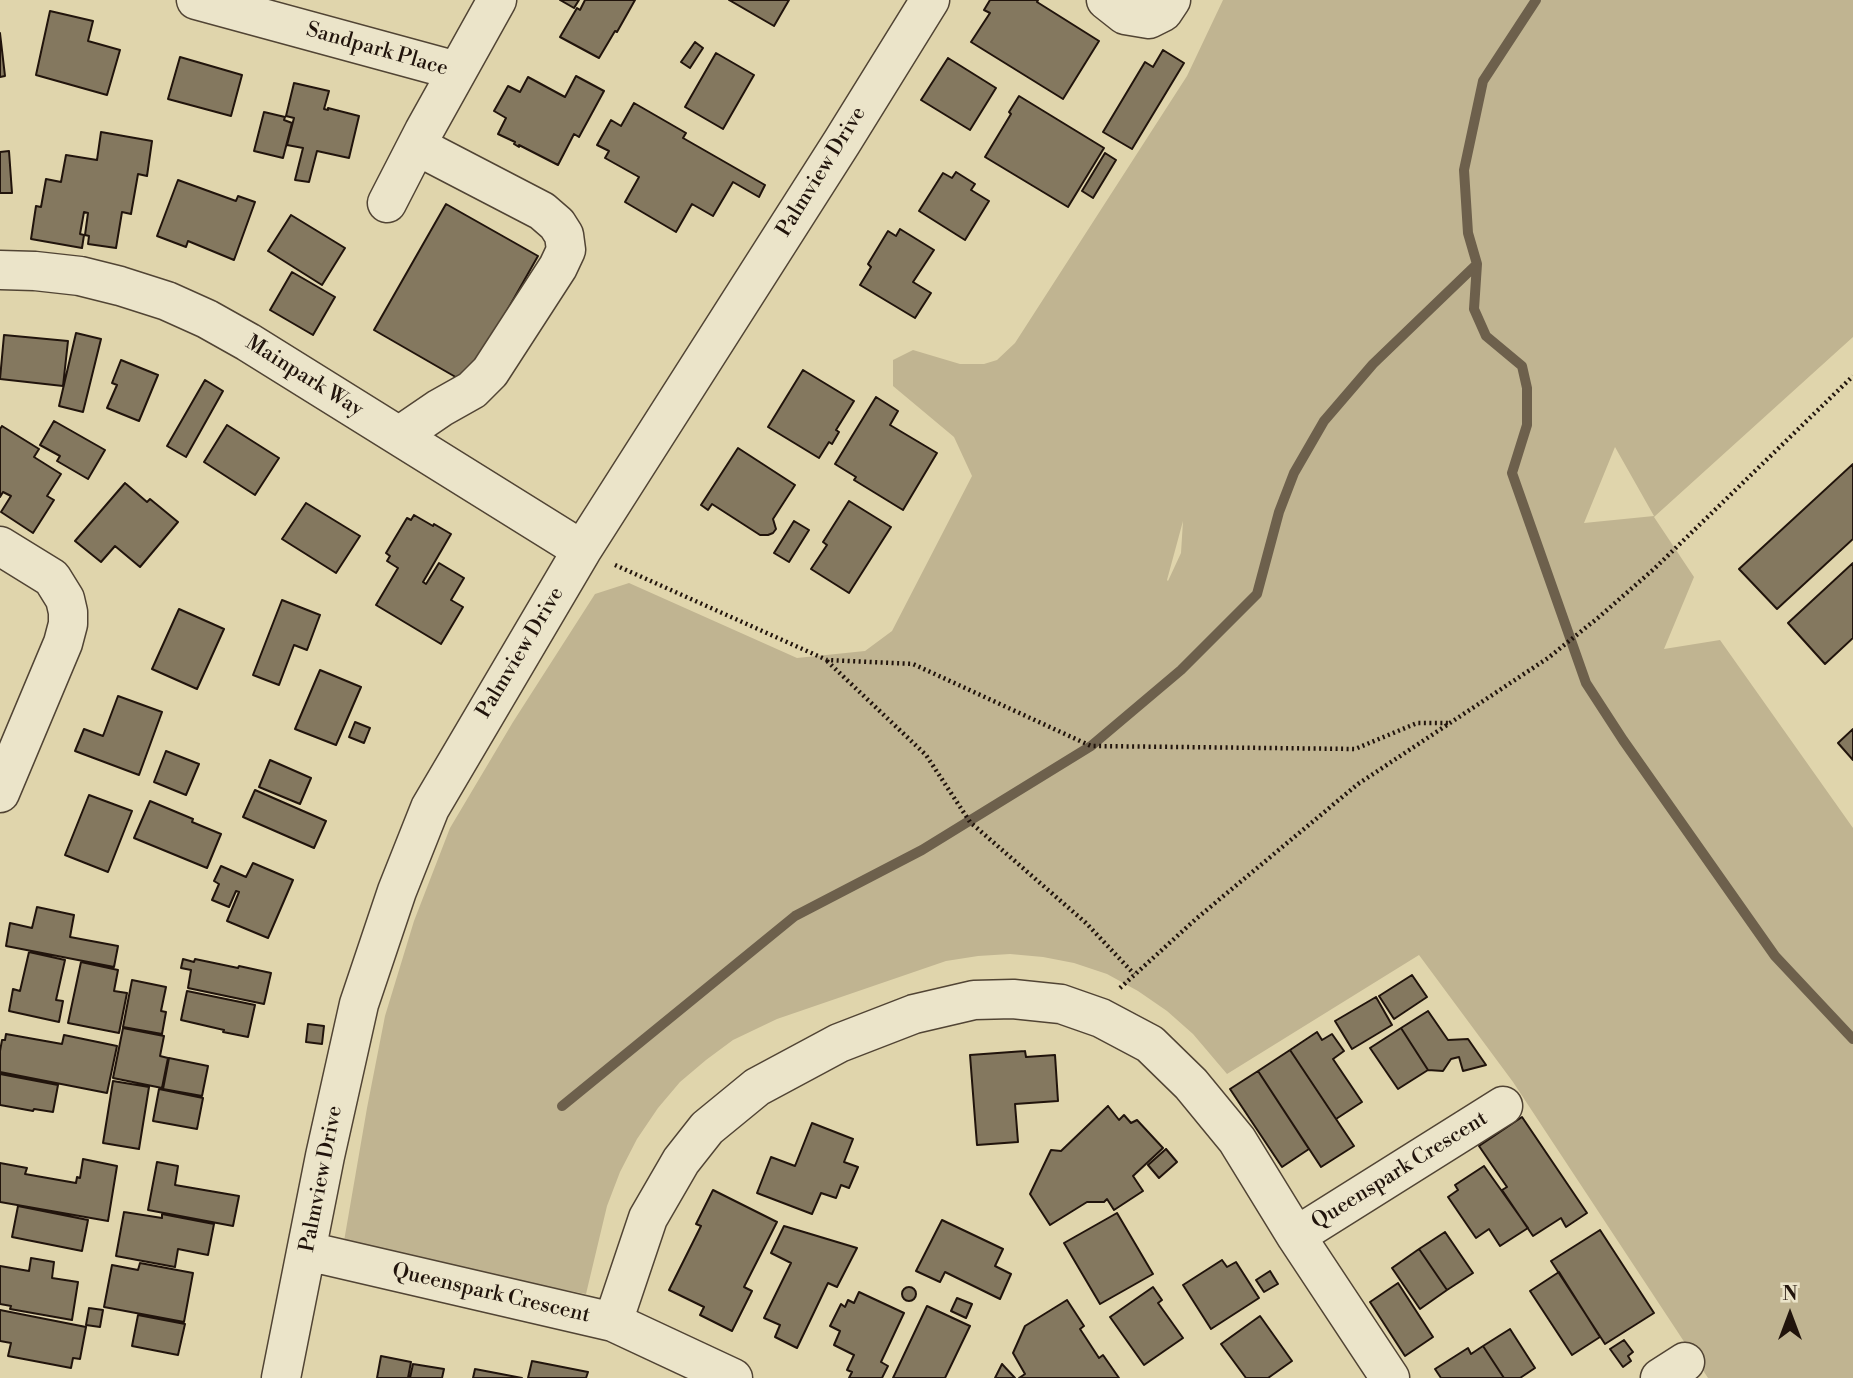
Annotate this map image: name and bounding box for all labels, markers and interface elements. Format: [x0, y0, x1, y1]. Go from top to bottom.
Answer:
street label: Sandpark Place [303, 18, 451, 82]
street label: Palmview Drive [772, 102, 872, 242]
street label: Mainpark Way [241, 331, 367, 423]
street label: Palmview Drive [472, 583, 570, 723]
street label: Palmview Drive [295, 1104, 349, 1254]
street label: Queenspark Crescent [1307, 1107, 1493, 1235]
street label: Queenspark Crescent [390, 1259, 592, 1329]
north arrow [1755, 1280, 1825, 1350]
text: N [1782, 1282, 1798, 1306]

